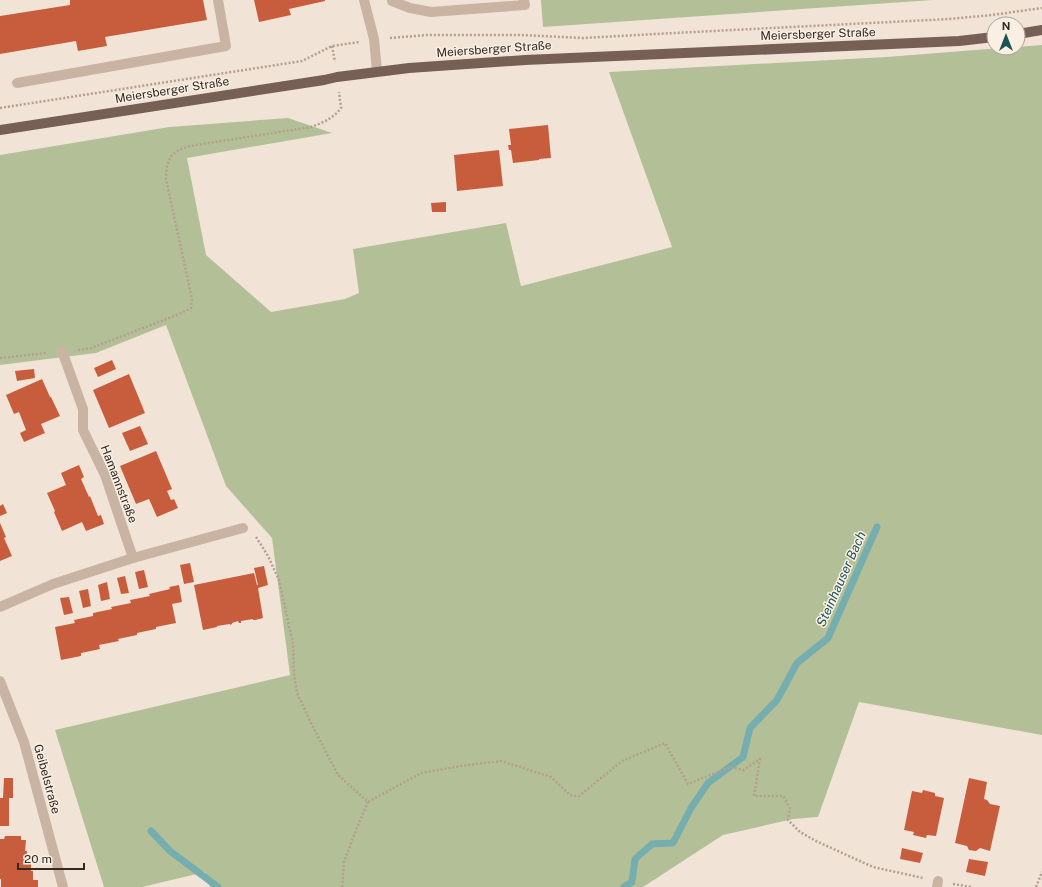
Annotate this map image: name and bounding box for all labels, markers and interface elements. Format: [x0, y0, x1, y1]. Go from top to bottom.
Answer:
north arrow [986, 16, 1026, 56]
text: N [1002, 20, 1010, 32]
street label: Meiersberger Straße [760, 25, 876, 43]
street label: Meiersberger Straße [436, 38, 552, 60]
street label: Meiersberger Straße [114, 74, 230, 106]
street label: Hamannstraße [98, 443, 140, 525]
water label: Steinhauser Bach [813, 529, 869, 629]
street label: Geibelstraße [31, 743, 63, 816]
scale bar [18, 845, 84, 871]
text: 20 m [24, 852, 52, 866]

